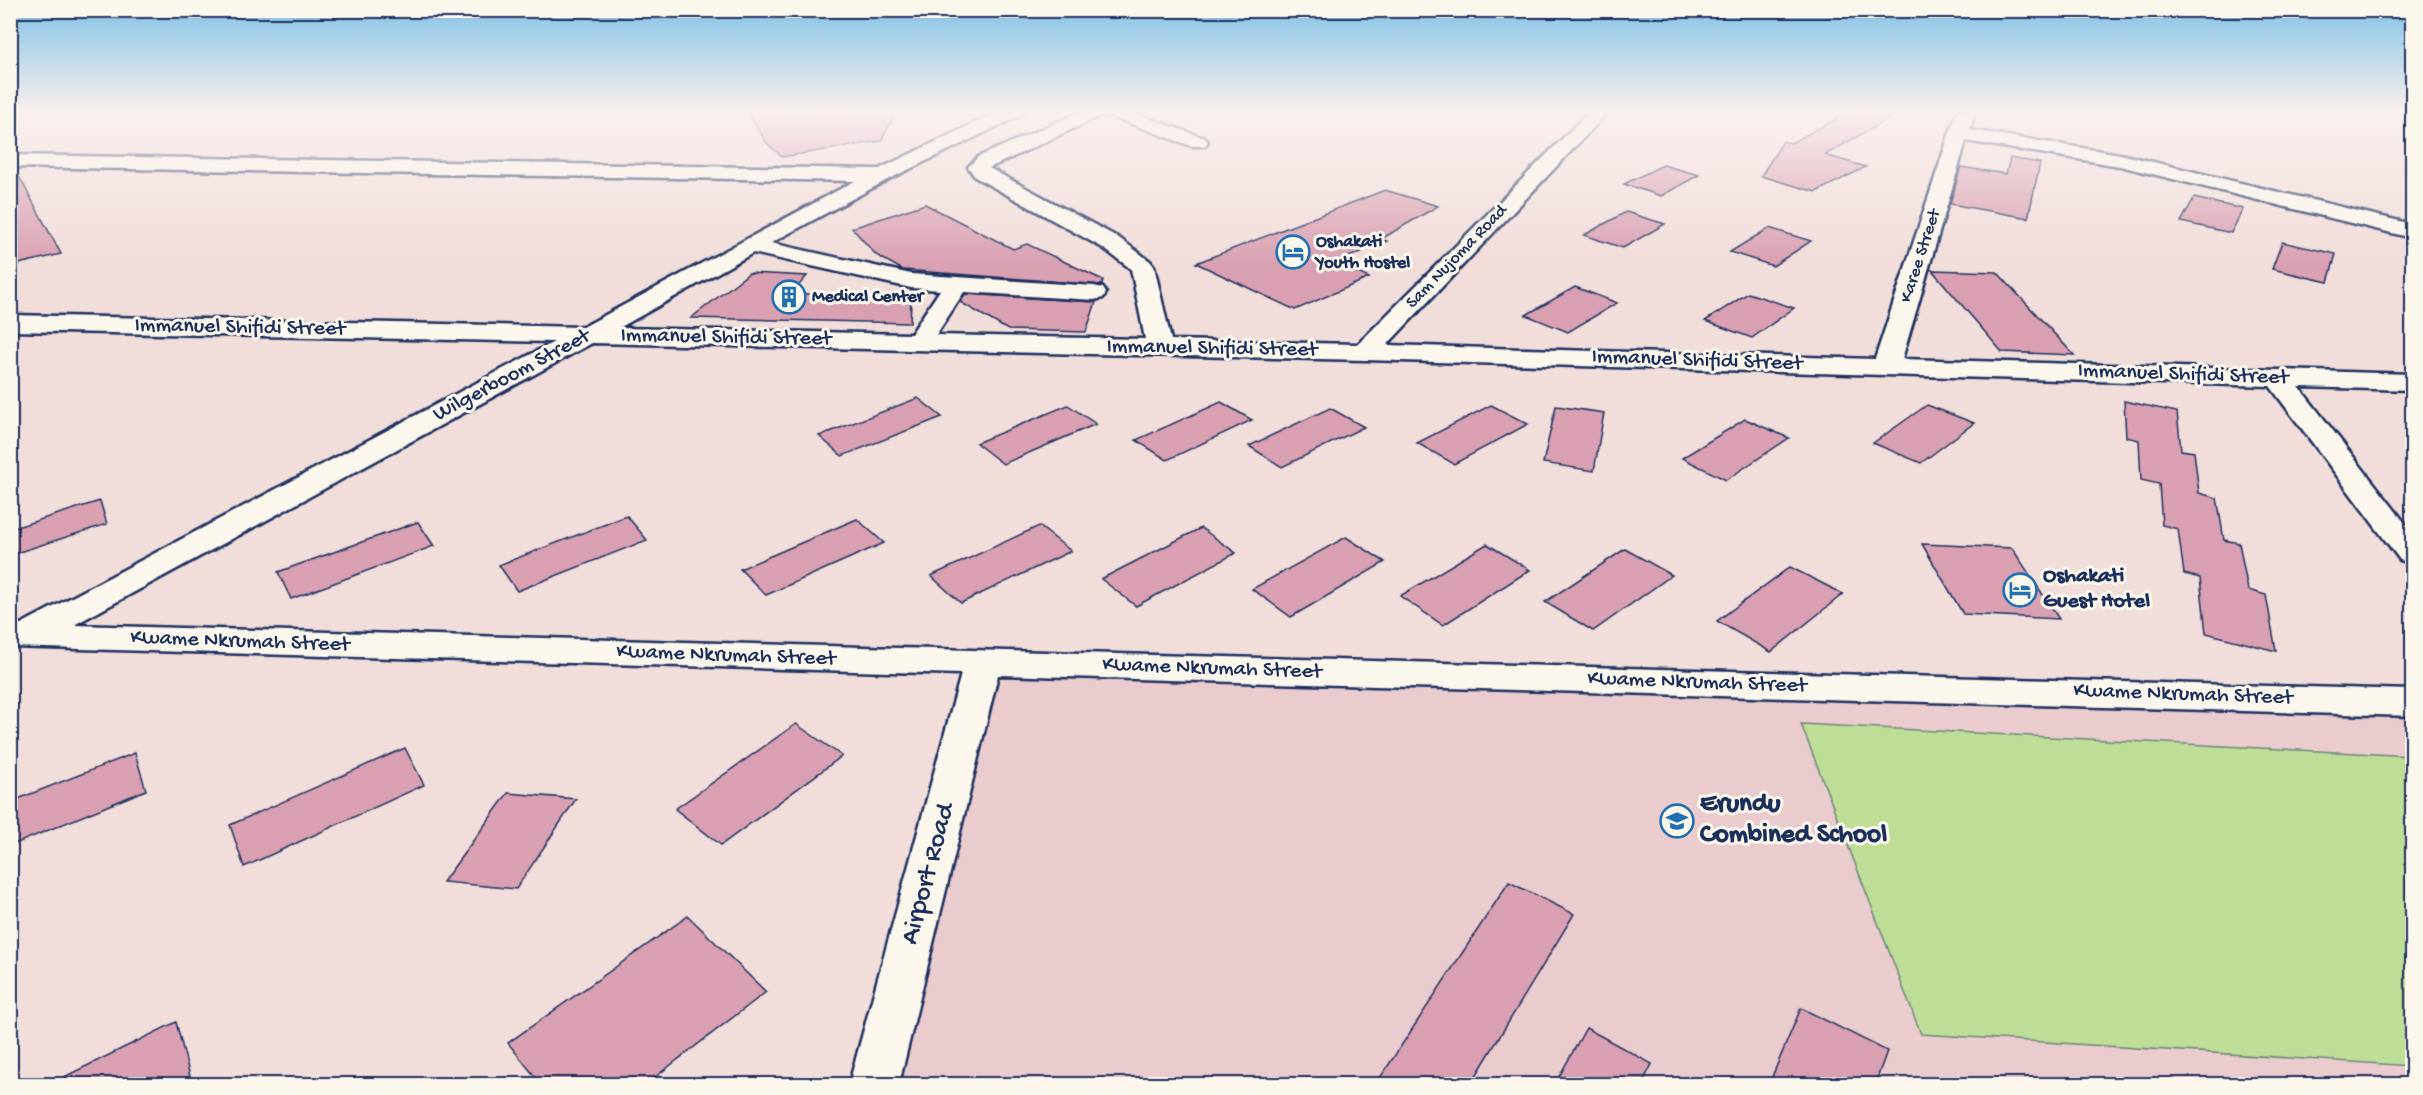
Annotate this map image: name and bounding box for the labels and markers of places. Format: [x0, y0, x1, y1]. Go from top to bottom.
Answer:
place label: Oshakati Youth Hostel [1314, 232, 1410, 274]
hotel icon: Oshakati Youth Hostel [1275, 234, 1311, 270]
building icon: Medical Center [771, 279, 807, 315]
place label: Medical Center [812, 287, 926, 308]
place label: Oshakati Guest Hotel [2043, 564, 2150, 615]
hotel icon: Oshakati Guest Hotel [2002, 572, 2038, 608]
place label: Erundu Combined School [1700, 789, 1887, 852]
school or university icon: Erundu Combined School [1659, 803, 1695, 839]

